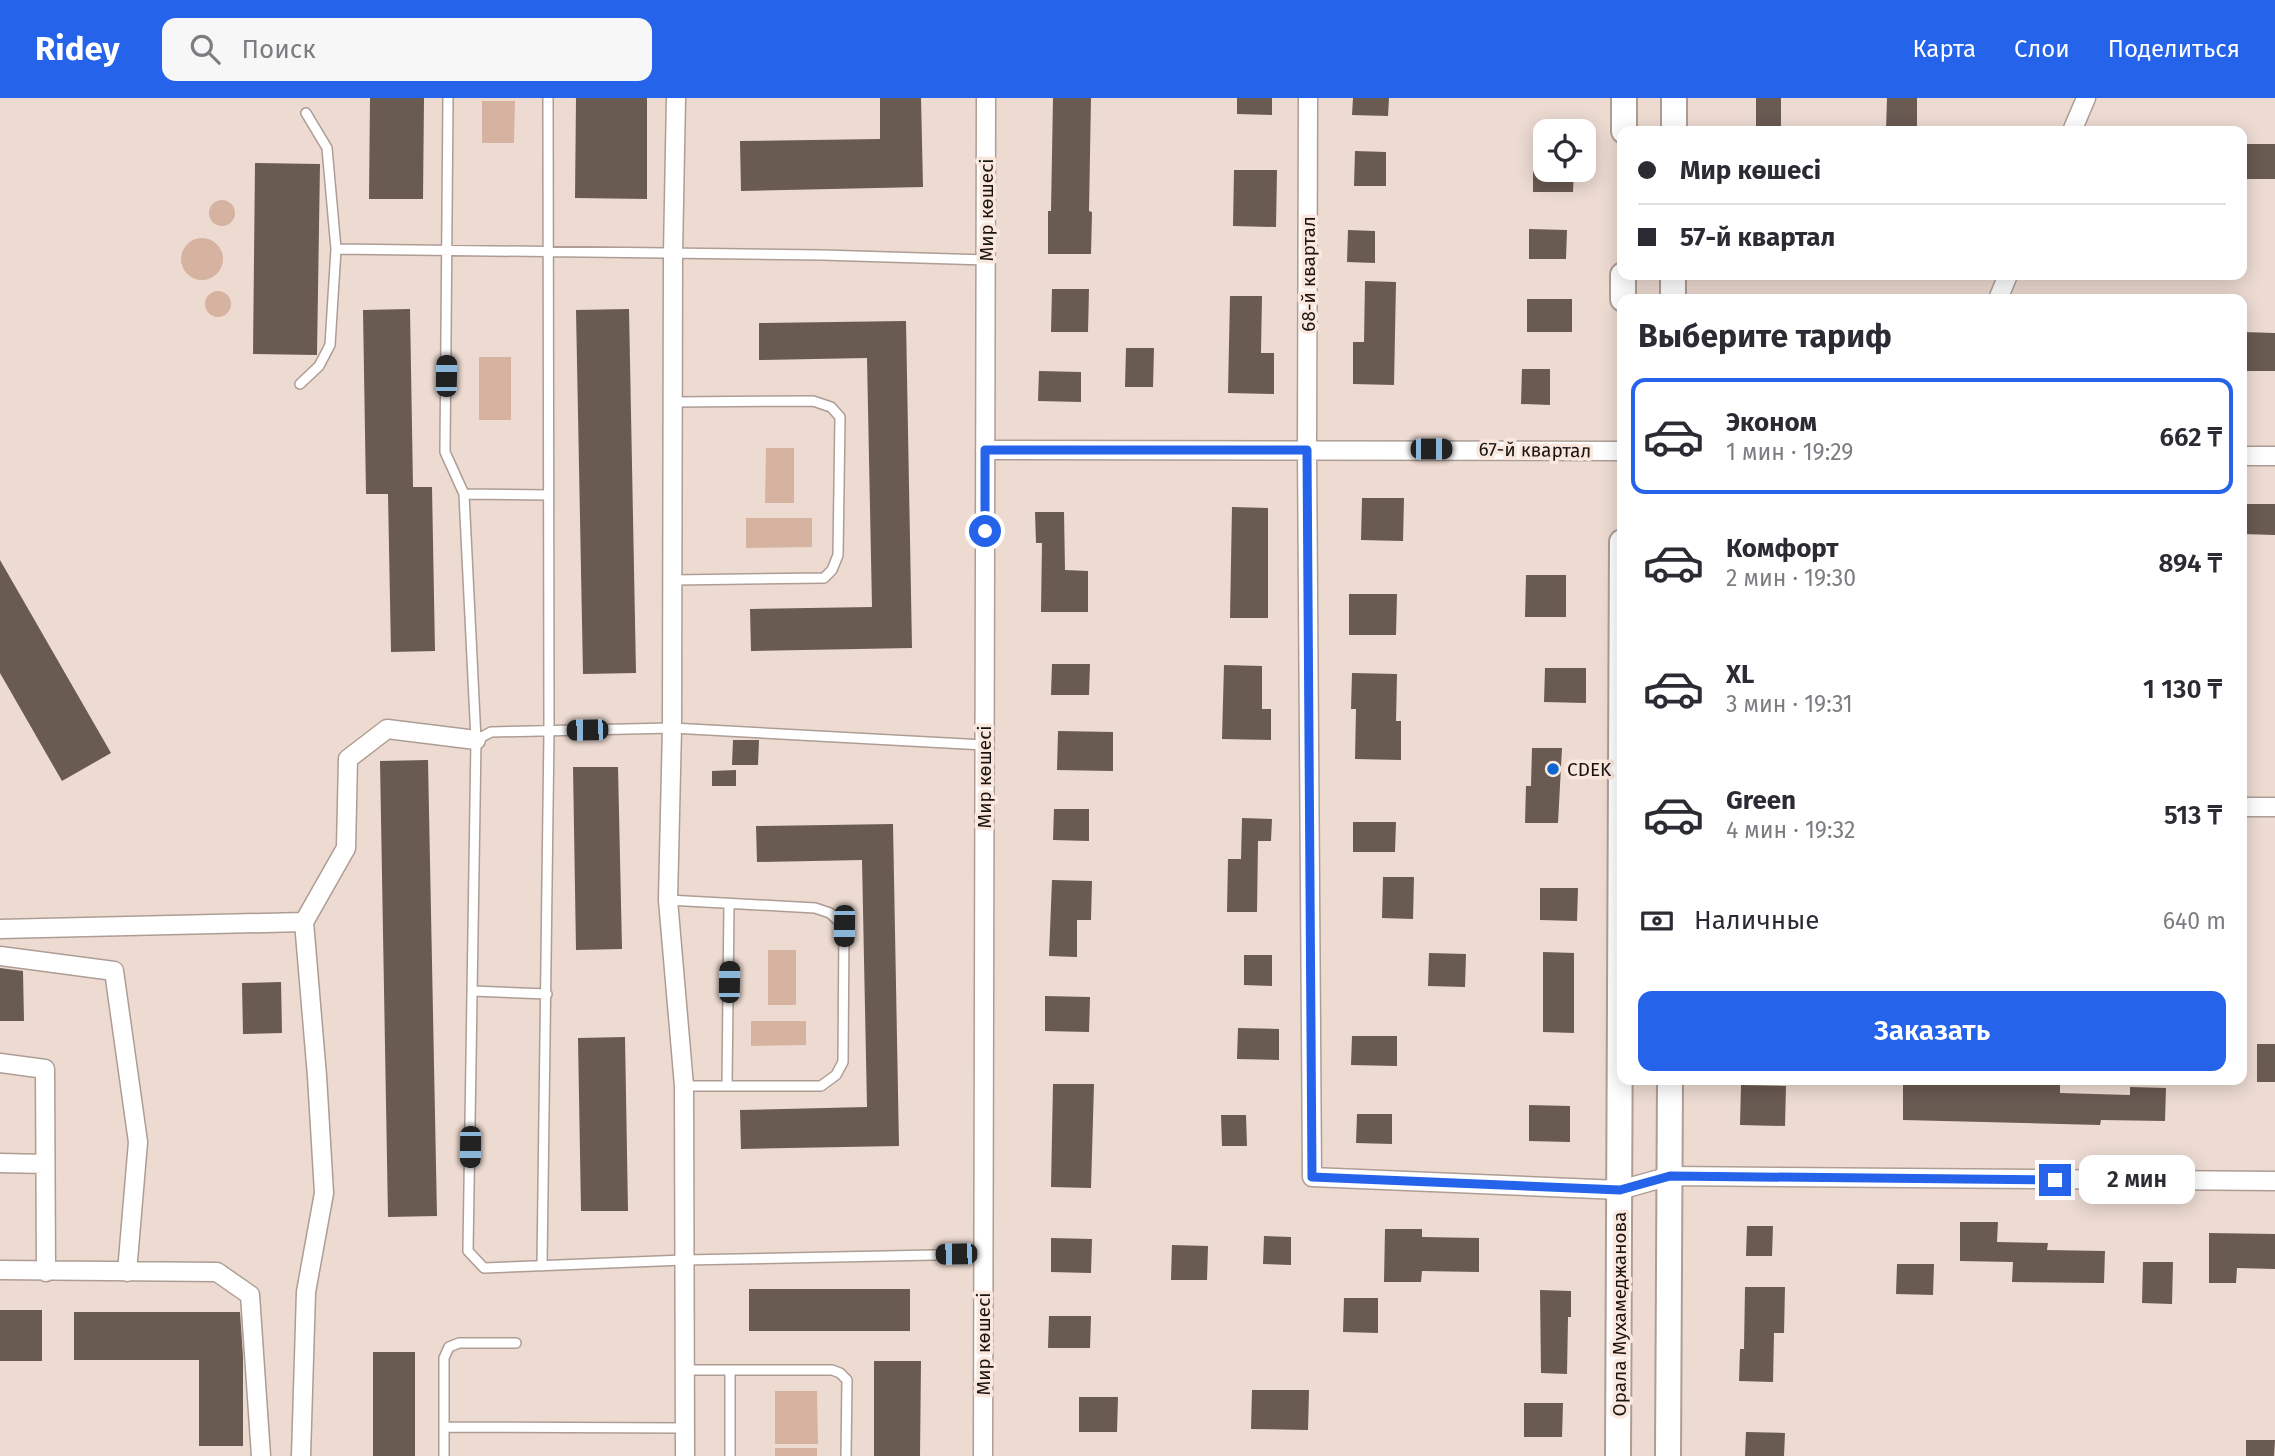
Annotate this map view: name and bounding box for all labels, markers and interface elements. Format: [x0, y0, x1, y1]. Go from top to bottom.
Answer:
search box [162, 18, 652, 81]
text: Ridey [35, 29, 120, 69]
icon: search [186, 30, 224, 68]
text: Поиск [242, 34, 316, 65]
text: Карта [1912, 35, 1976, 63]
text: Слои [2014, 35, 2070, 63]
text: Поделиться [2108, 35, 2240, 63]
map controls [1533, 119, 1596, 182]
button: locate [1533, 119, 1596, 182]
text: Мир көшесі [1680, 155, 1821, 186]
street label: Мир көшесі [975, 158, 998, 262]
street label: 68-й квартал [1297, 216, 1320, 332]
text: 57-й квартал [1680, 222, 1835, 253]
text: Выберите тариф [1638, 317, 1892, 355]
car [436, 355, 457, 397]
icon: car [1642, 405, 1705, 468]
text: Эконом [1726, 407, 1817, 438]
text: 662 ₸ [2160, 422, 2222, 453]
street label: 67-й квартал [1478, 438, 1592, 462]
text: 1 мин · 19:29 [1726, 438, 1853, 466]
car [1411, 439, 1453, 460]
route start [969, 515, 1001, 547]
icon: car [1642, 531, 1705, 594]
text: Комфорт [1726, 533, 1839, 564]
text: 894 ₸ [2158, 548, 2222, 579]
text: 2 мин · 19:30 [1726, 564, 1856, 592]
icon: car [1642, 657, 1705, 720]
text: XL [1726, 659, 1754, 690]
text: 1 130 ₸ [2143, 674, 2222, 705]
text: 3 мин · 19:31 [1726, 690, 1853, 718]
car [566, 719, 609, 741]
street label: Мир көшесі [973, 725, 996, 829]
place label: CDEK [1567, 758, 1612, 781]
marker: CDEK [1545, 761, 1561, 777]
icon: car [1642, 783, 1705, 846]
text: Green [1726, 785, 1796, 816]
text: 513 ₸ [2164, 800, 2222, 831]
text: 4 мин · 19:32 [1726, 816, 1855, 844]
icon: cash [1638, 902, 1676, 940]
car [834, 905, 855, 947]
text: Наличные [1694, 905, 1819, 936]
text: 640 m [2163, 907, 2226, 935]
car [719, 961, 740, 1003]
button: Заказать [1638, 991, 2226, 1071]
car [460, 1126, 481, 1168]
callout: 2 мин [2080, 1156, 2195, 1204]
route end [2039, 1164, 2071, 1196]
text: 2 мин [2107, 1165, 2167, 1193]
street label: Орала Мухамеджанова [1608, 1212, 1631, 1416]
car [935, 1243, 978, 1265]
street label: Мир көшесі [972, 1292, 995, 1396]

